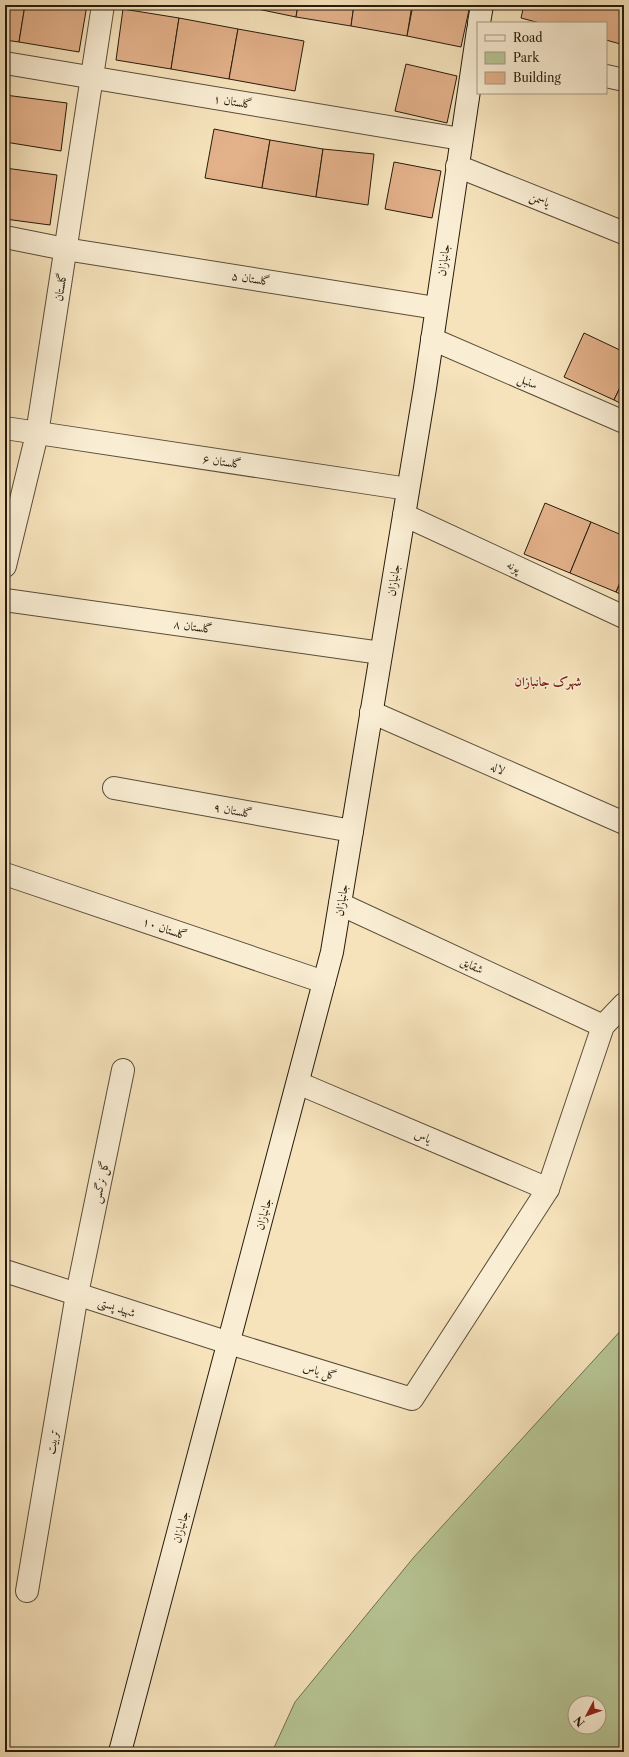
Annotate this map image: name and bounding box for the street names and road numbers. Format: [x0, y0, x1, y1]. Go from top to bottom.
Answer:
street label: گلستان ۱ [213, 91, 253, 111]
street label: یاسمن [527, 188, 553, 212]
street label: جانبازان [433, 243, 453, 277]
street label: گلستان ۵ [231, 268, 271, 288]
street label: گلستان [50, 272, 70, 302]
street label: سنبل [515, 370, 540, 394]
street label: گلستان ۶ [202, 451, 242, 471]
street label: پونه [504, 556, 524, 578]
street label: جانبازان [383, 563, 403, 597]
street label: گلستان ۸ [173, 616, 213, 636]
street label: لاله [488, 758, 508, 778]
street label: گلستان ۹ [213, 799, 253, 821]
street label: جانبازان [331, 883, 351, 917]
street label: گلستان ۱۰ [141, 913, 189, 943]
street label: شقایق [458, 953, 486, 978]
street label: یاس [412, 1126, 434, 1147]
street label: گل نرگس [88, 1159, 114, 1205]
street label: جانبازان [252, 1196, 274, 1232]
street label: شهید پستی [96, 1294, 138, 1322]
street label: گل یاس [301, 1359, 339, 1385]
street label: تربیت [42, 1428, 62, 1455]
street label: جانبازان [169, 1509, 191, 1545]

